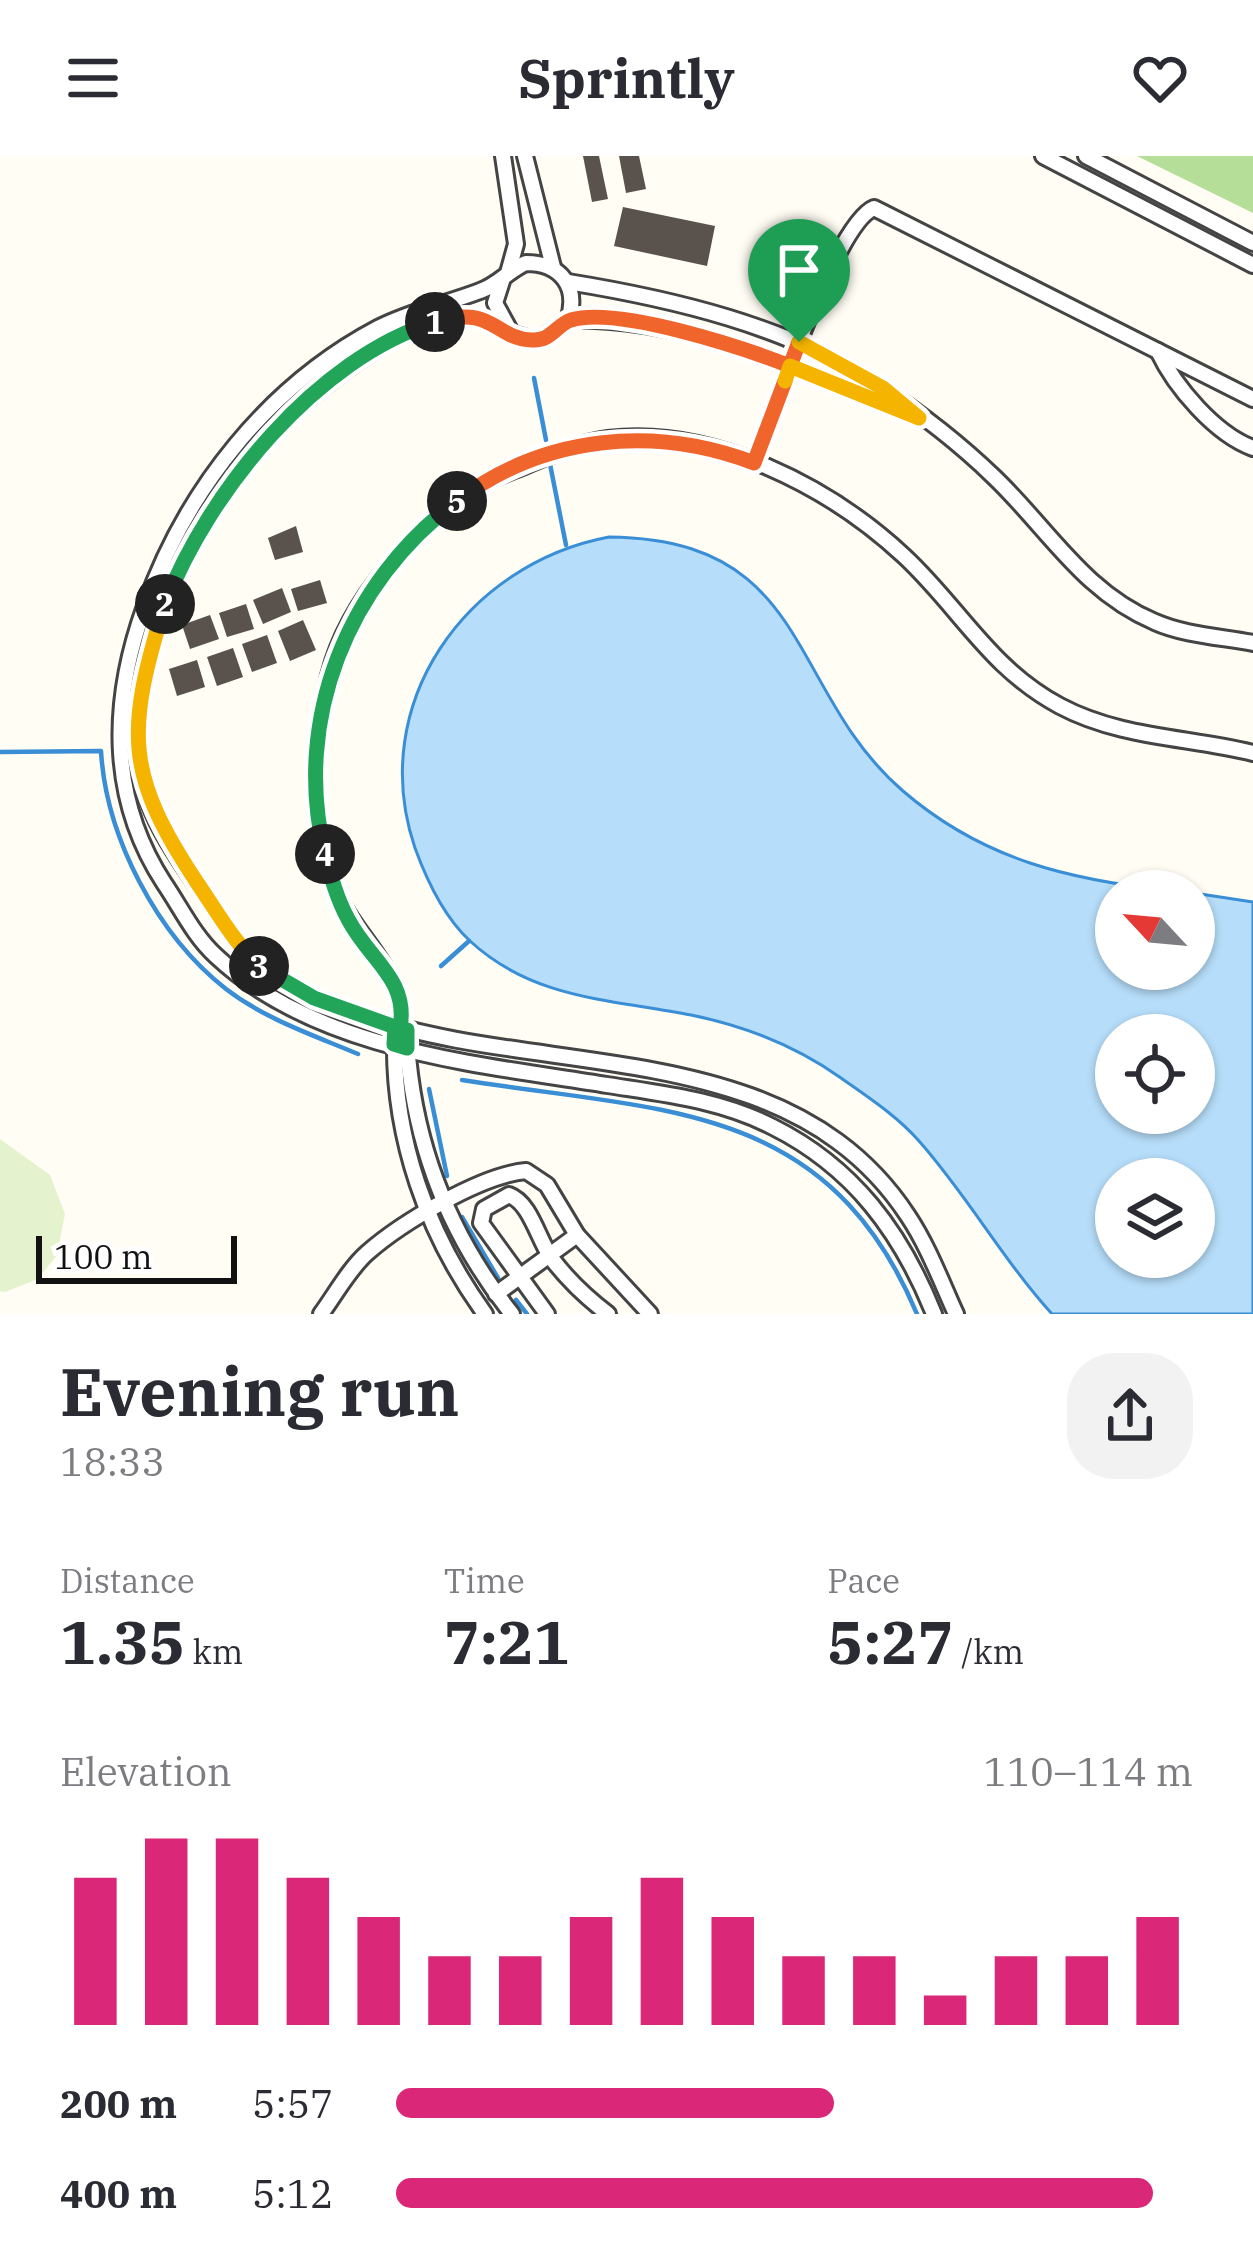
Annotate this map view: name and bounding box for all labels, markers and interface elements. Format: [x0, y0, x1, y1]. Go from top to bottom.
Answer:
text: Sprintly [518, 43, 735, 113]
icon: menu [60, 45, 126, 111]
icon: heart [1127, 45, 1193, 111]
pin [748, 219, 850, 342]
icon: arrive [766, 237, 832, 303]
pin: 1 [405, 292, 465, 352]
text: 1 [425, 300, 445, 343]
pin: 5 [427, 471, 487, 531]
text: 5 [447, 479, 467, 522]
pin: 2 [135, 574, 195, 634]
text: 2 [155, 582, 175, 625]
pin: 4 [295, 824, 355, 884]
text: 4 [315, 832, 335, 875]
north arrow [1095, 870, 1215, 990]
map controls [1095, 870, 1215, 1278]
pin: 3 [229, 936, 289, 996]
text: 3 [249, 944, 269, 987]
button: locate [1095, 1014, 1215, 1134]
button: layers [1095, 1158, 1215, 1278]
scale bar [36, 1230, 237, 1283]
text: 100 m [54, 1235, 153, 1278]
text: Evening run [60, 1348, 459, 1434]
button: share [1067, 1353, 1193, 1479]
text: 18:33 [60, 1436, 165, 1487]
text: Distance [60, 1559, 195, 1602]
text: Time [444, 1559, 525, 1602]
text: Pace [827, 1559, 900, 1602]
text: 1.35 [60, 1602, 185, 1681]
text: 7:21 [444, 1602, 570, 1681]
text: 5:27 [827, 1602, 954, 1681]
text: km [185, 1630, 243, 1673]
text: /km [954, 1630, 1024, 1673]
text: Elevation [60, 1746, 232, 1797]
text: 110–114 m [983, 1746, 1193, 1797]
text: 200 m [60, 2078, 177, 2129]
text: 5:57 [252, 2078, 333, 2129]
text: 400 m [60, 2168, 177, 2219]
text: 5:12 [252, 2168, 333, 2219]

